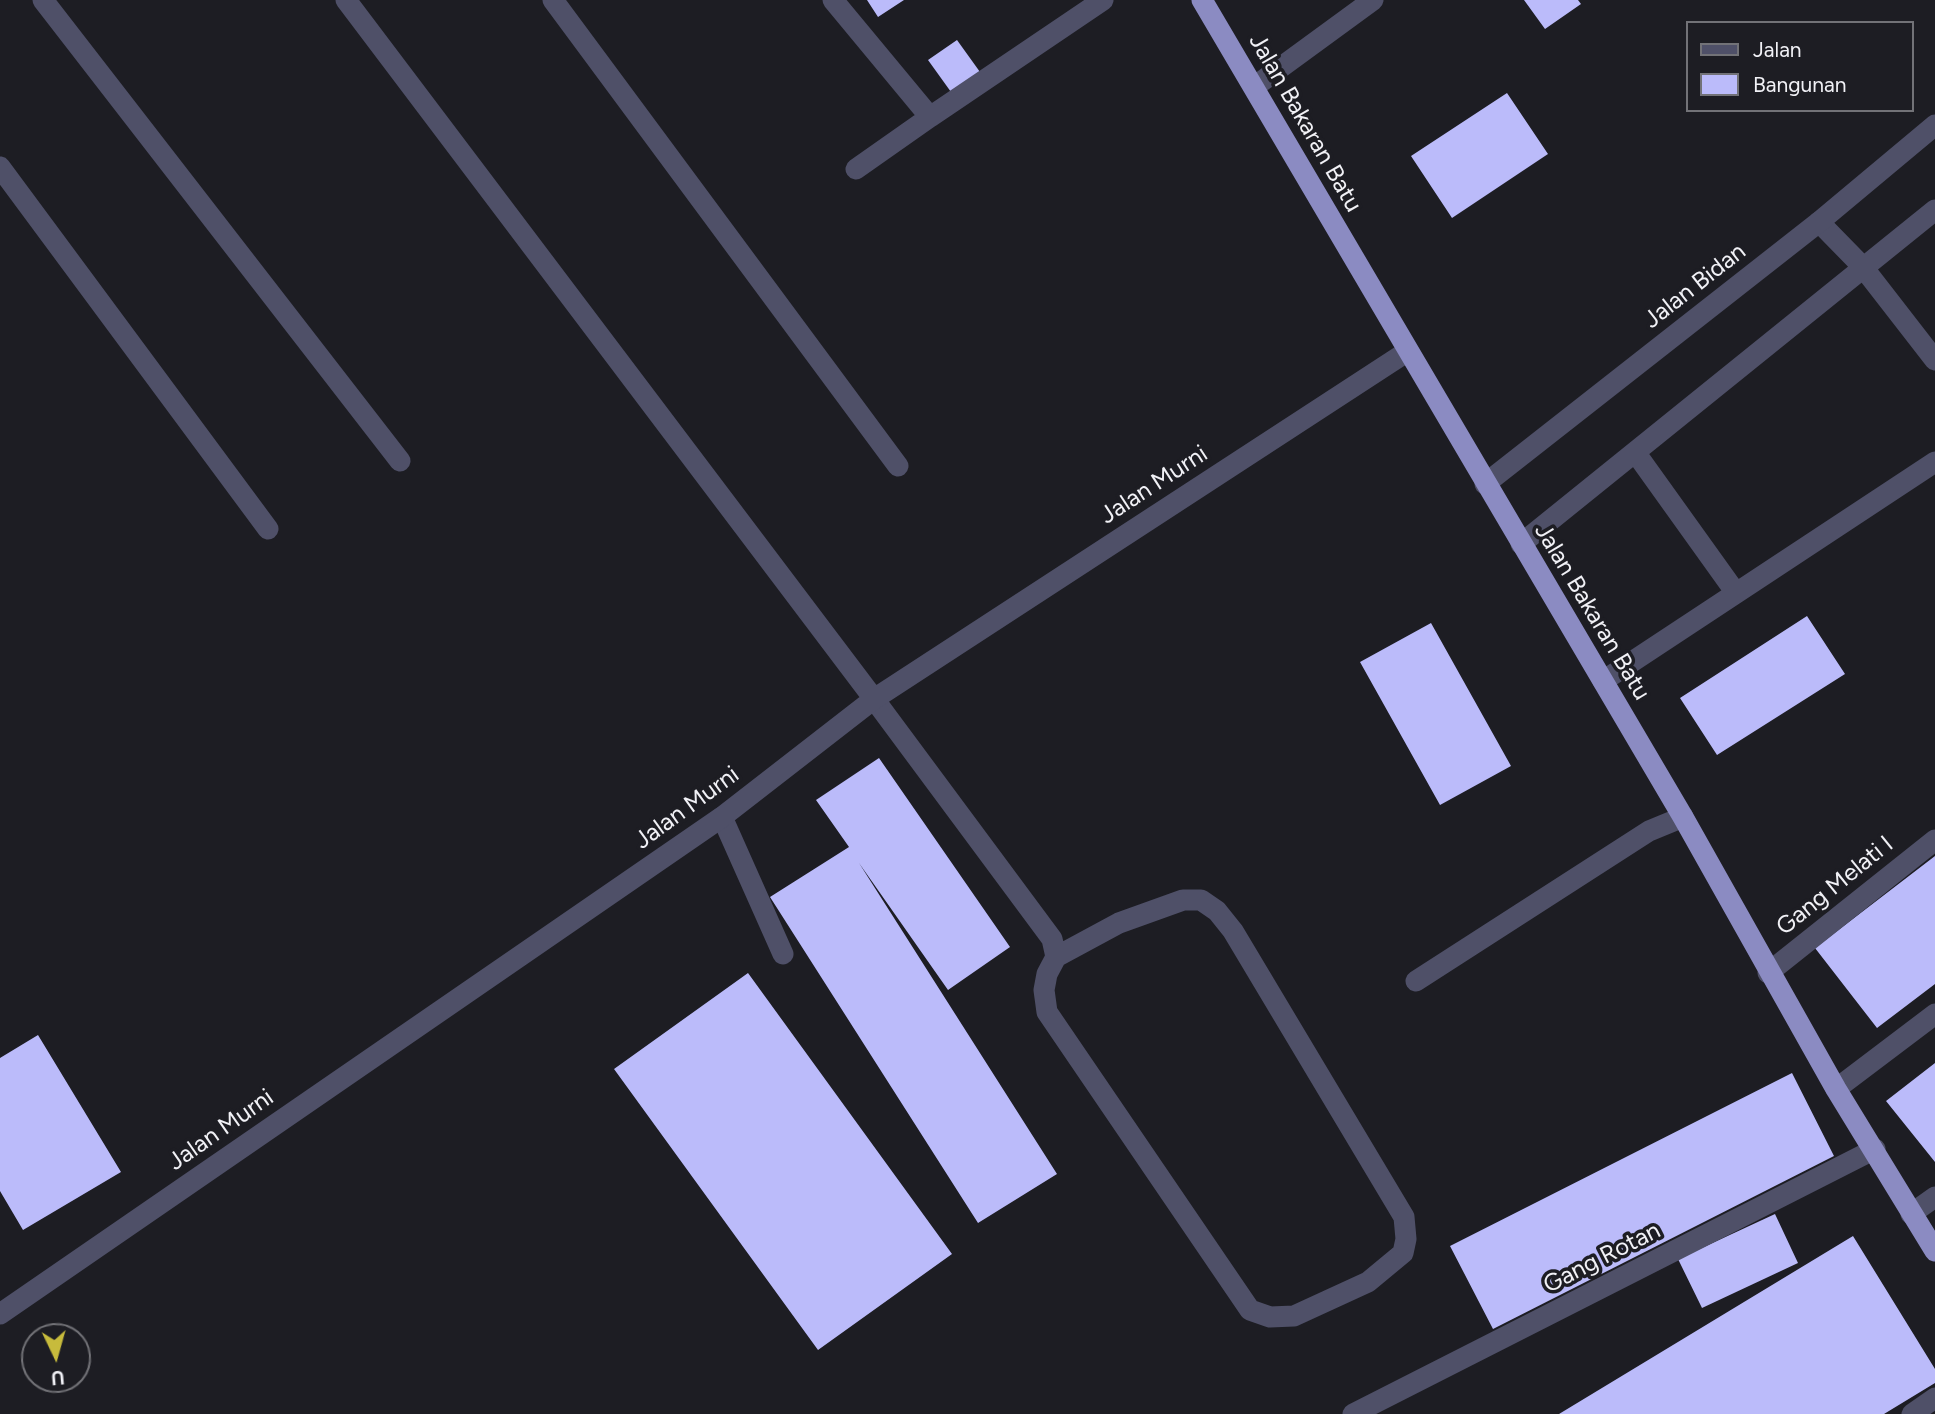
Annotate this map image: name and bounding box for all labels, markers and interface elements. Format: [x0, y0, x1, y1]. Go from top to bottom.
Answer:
legend [1686, 21, 1914, 112]
street label: Jalan Bakaran Batu [1242, 29, 1368, 217]
text: Jalan [1753, 37, 1802, 62]
text: Bangunan [1753, 72, 1846, 97]
street label: Jalan Bidan [1638, 237, 1752, 335]
street label: Jalan Murni [1095, 440, 1213, 530]
street label: Jalan Bakaran Batu [1528, 518, 1656, 706]
street label: Jalan Murni [629, 760, 745, 856]
street label: Gang Melati I [1771, 830, 1899, 942]
street label: Jalan Murni [163, 1083, 279, 1177]
street label: Gang Rotan [1539, 1216, 1665, 1300]
north arrow [21, 1323, 91, 1393]
text: U [50, 1365, 65, 1389]

